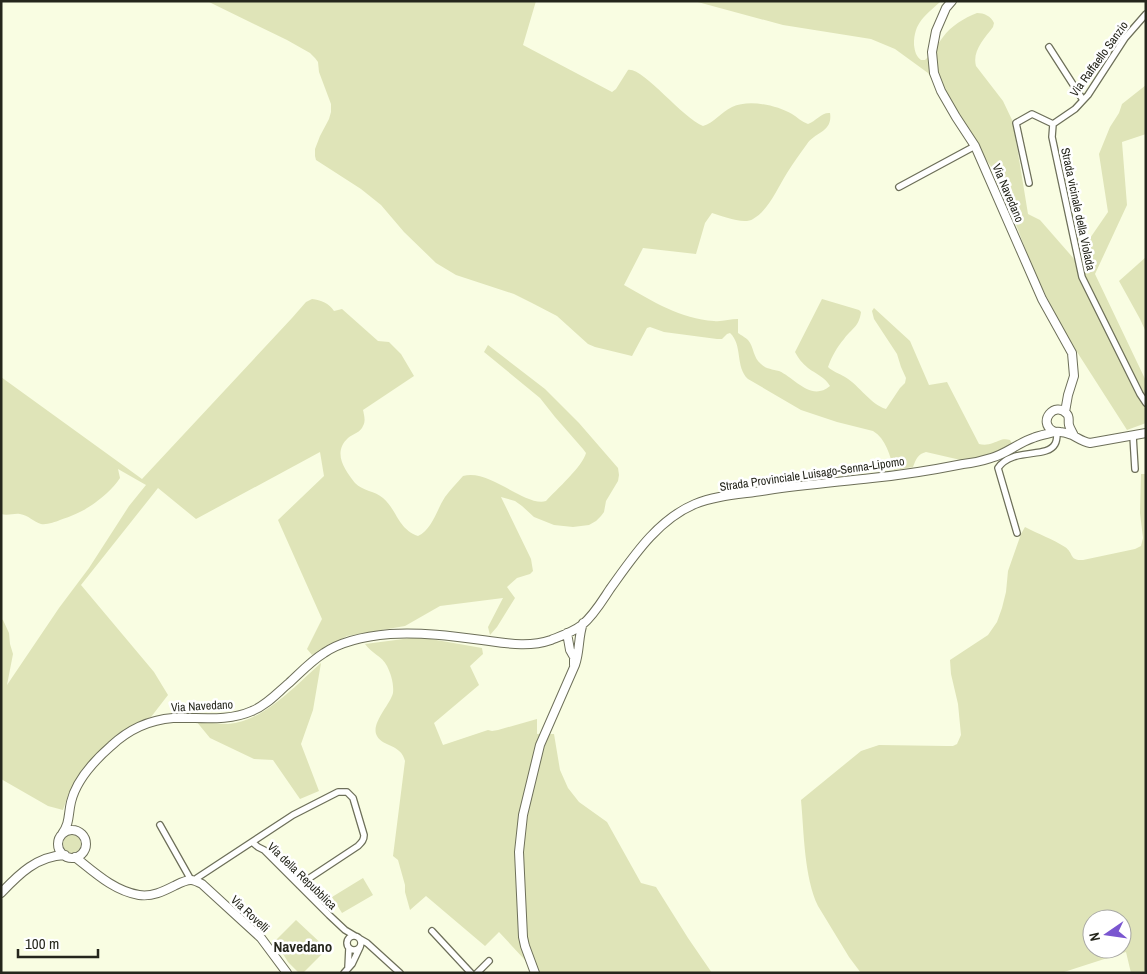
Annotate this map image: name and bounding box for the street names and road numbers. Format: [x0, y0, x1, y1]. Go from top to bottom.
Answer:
street label: Via Raffaello Sanzio [1066, 18, 1132, 100]
street label: Strada vicinale della Violada [1057, 146, 1099, 272]
street label: Via Navedano [988, 161, 1028, 225]
street label: Strada Provinciale Luisago-Senna-Lipomo [719, 453, 905, 495]
street label: Via Navedano [171, 696, 233, 716]
street label: Via della Repubblica [264, 839, 341, 914]
street label: Via Rovelli [227, 892, 273, 936]

